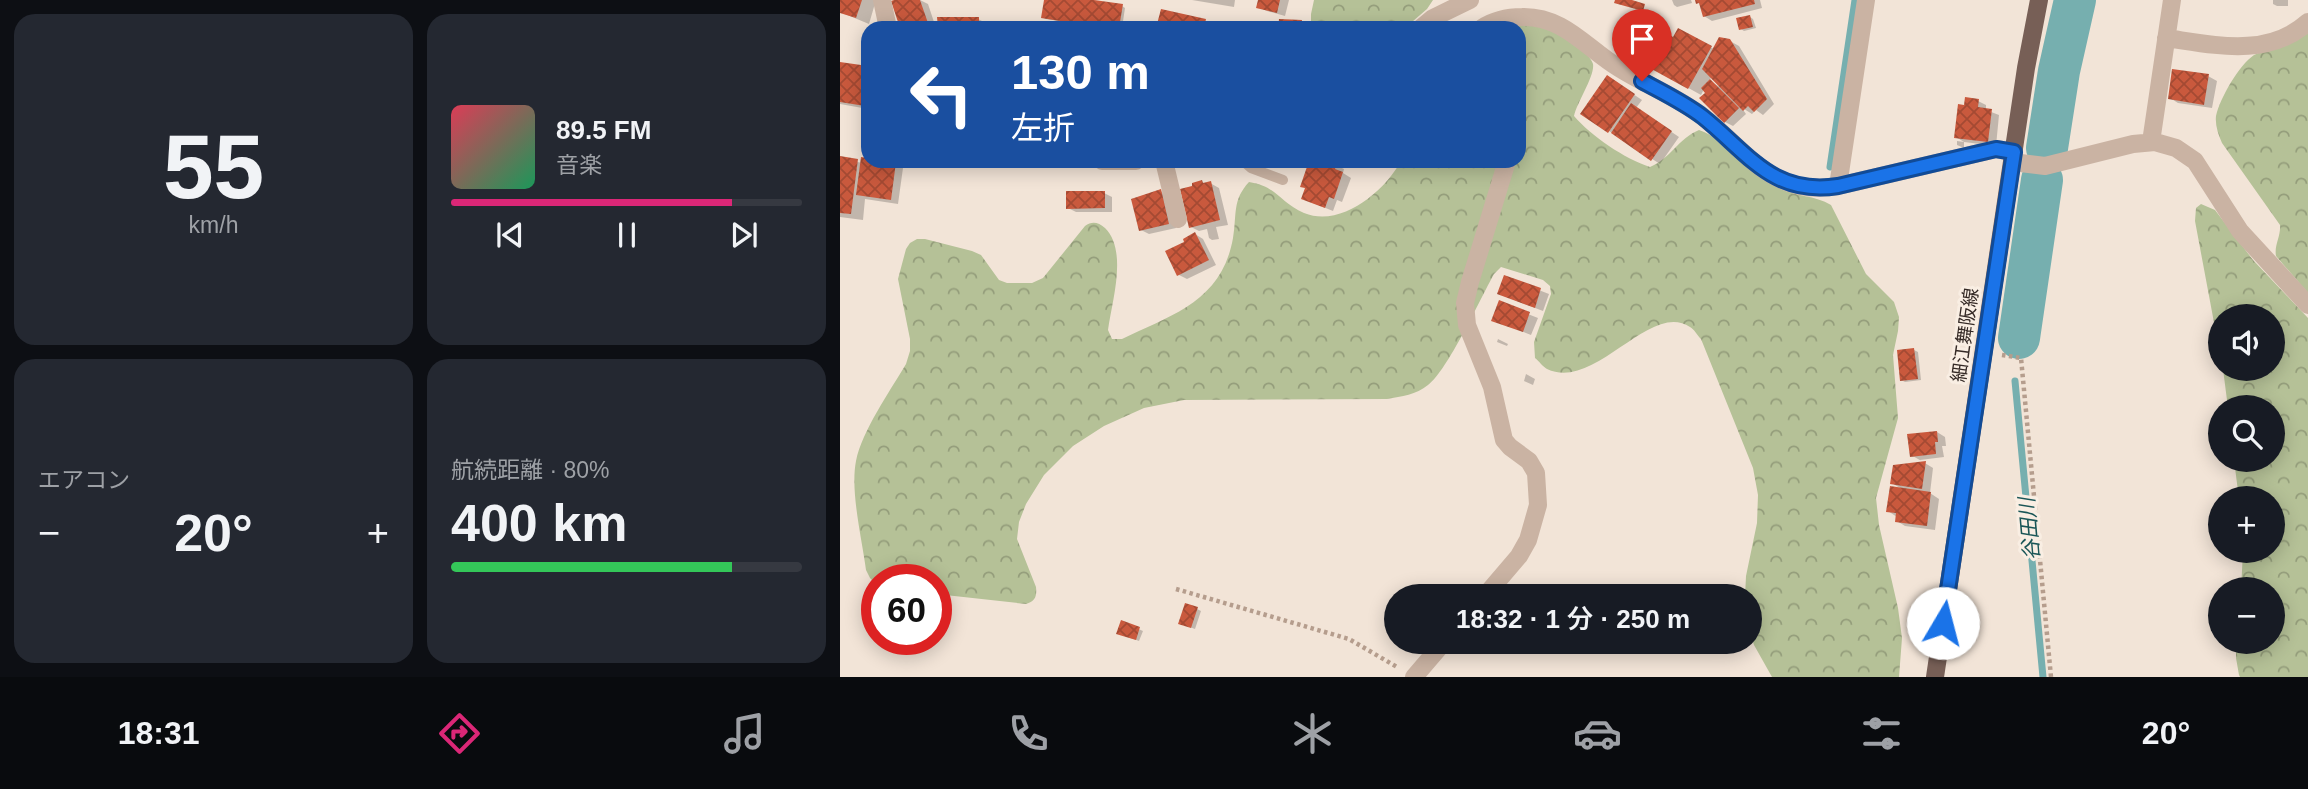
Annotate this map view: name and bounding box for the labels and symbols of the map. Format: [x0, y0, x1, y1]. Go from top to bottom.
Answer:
pin [1612, 9, 1672, 81]
street label: 細江舞阪線 [1948, 286, 1982, 384]
water label: 谷田川 [2015, 495, 2043, 561]
speed limit sign: 60 [861, 564, 952, 655]
position arrow [1906, 586, 1980, 660]

